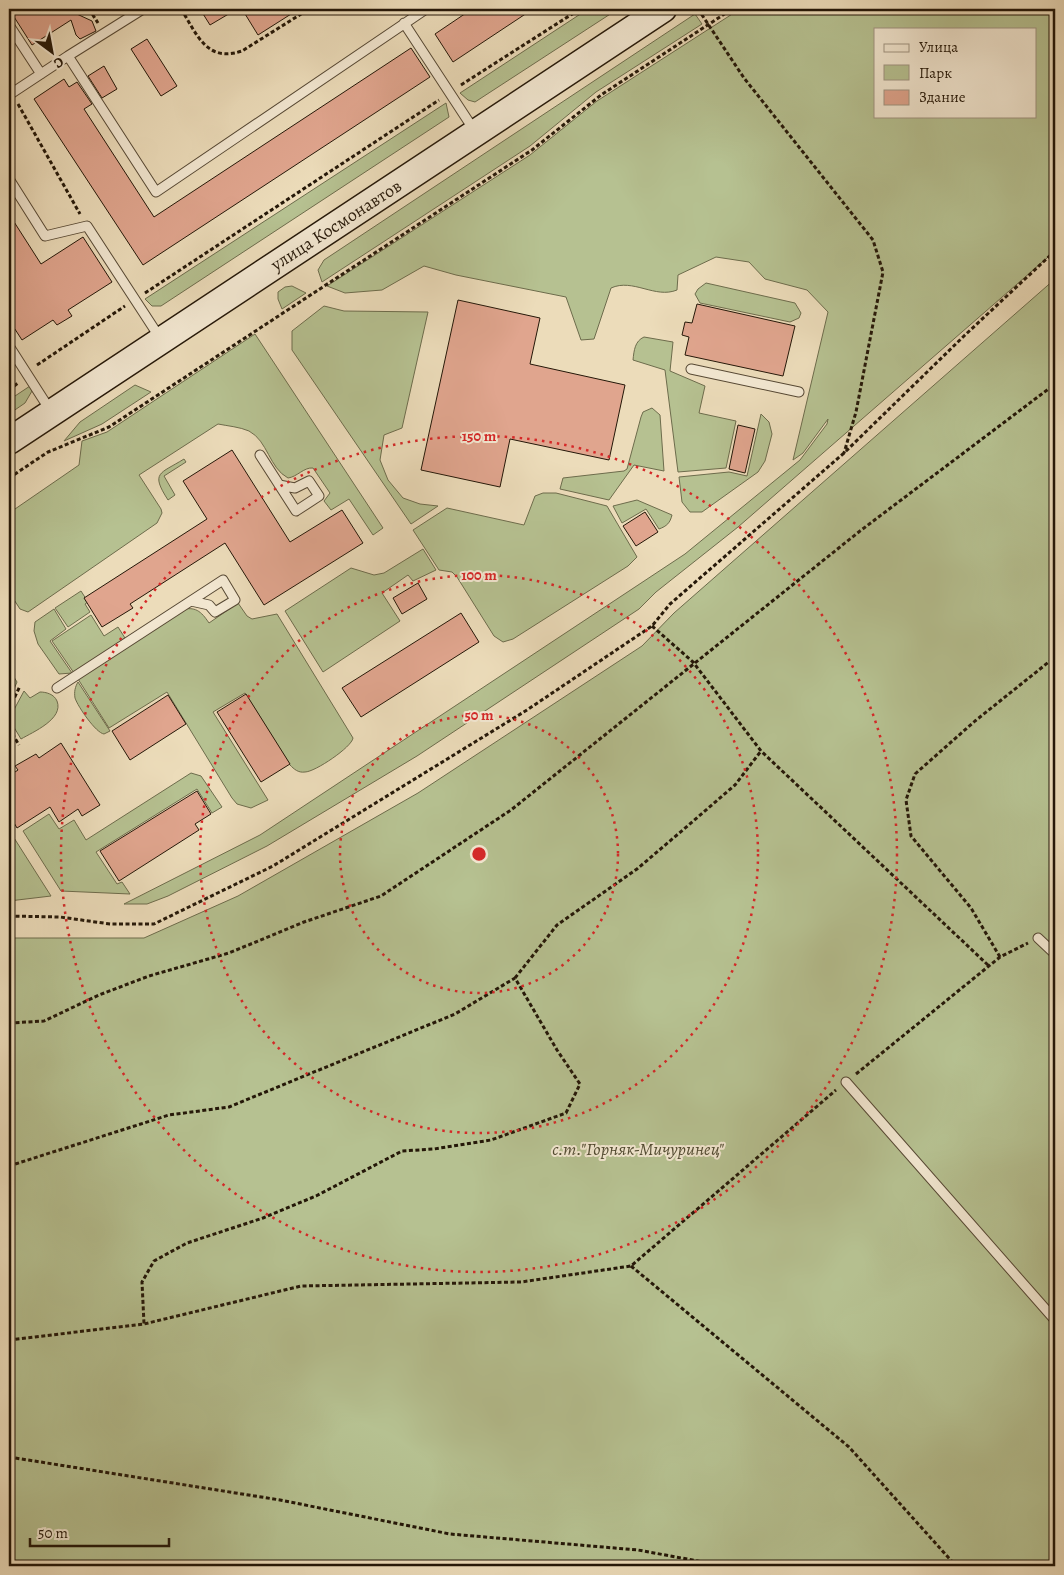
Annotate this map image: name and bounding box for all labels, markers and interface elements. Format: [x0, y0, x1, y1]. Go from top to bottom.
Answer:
north arrow [28, 28, 78, 78]
legend [874, 28, 1036, 118]
text: Улица [919, 37, 958, 57]
text: С [50, 52, 67, 73]
text: Парк [919, 63, 952, 83]
text: Здание [919, 87, 966, 107]
street label: улица Космонавтов [265, 174, 406, 277]
text: 150 m [462, 426, 497, 446]
text: 100 m [461, 565, 497, 585]
text: 50 m [464, 705, 494, 725]
centre of rings [470, 845, 488, 863]
park label: с.т."Горняк-Мичуринец" [552, 1137, 724, 1161]
scale bar [30, 1515, 169, 1547]
text: 50 m [38, 1523, 68, 1543]

